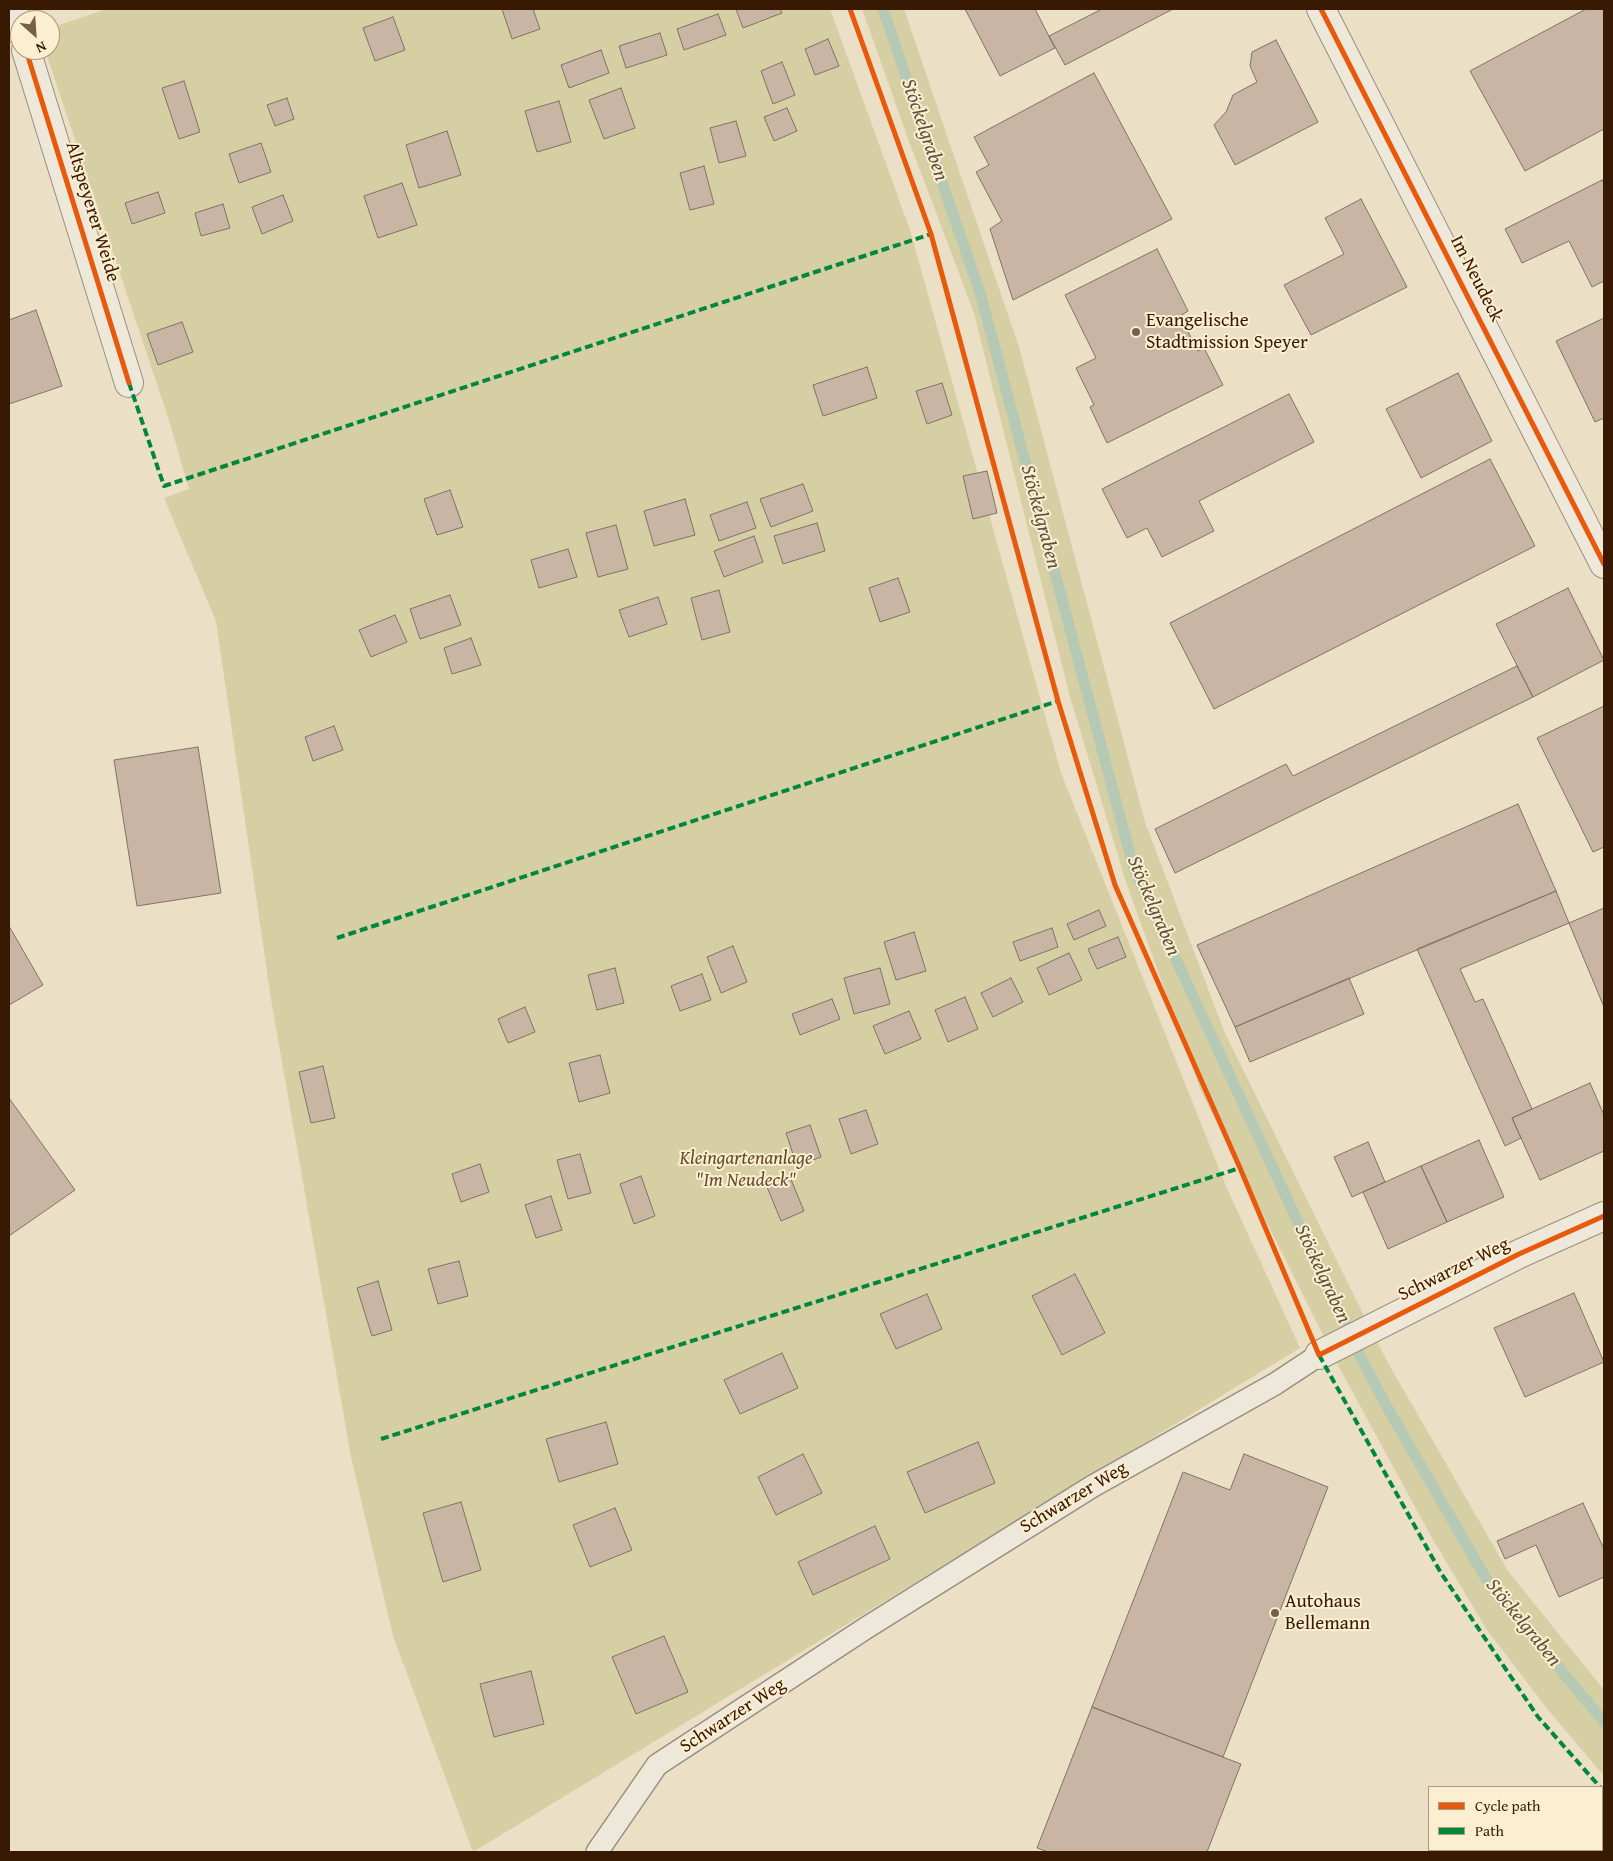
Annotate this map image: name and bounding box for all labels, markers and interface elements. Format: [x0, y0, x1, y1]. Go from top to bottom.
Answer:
north arrow [10, 10, 60, 60]
text: N [33, 37, 50, 59]
water label: Stöckelgraben [895, 76, 953, 184]
street label: Altspeyerer Weide [60, 139, 124, 285]
street label: Im Neudeck [1445, 232, 1507, 326]
place label: Evangelische Stadtmission Speyer [1146, 310, 1308, 354]
marker: Evangelische Stadtmission Speyer [1130, 326, 1142, 338]
water label: Stöckelgraben [1015, 462, 1065, 572]
water label: Stöckelgraben [1121, 852, 1185, 960]
park label: Kleingartenanlage "Im Neudeck" [679, 1148, 813, 1192]
water label: Stöckelgraben [1289, 1221, 1355, 1327]
street label: Schwarzer Weg [1395, 1233, 1513, 1307]
street label: Schwarzer Weg [1016, 1457, 1132, 1539]
water label: Stöckelgraben [1480, 1574, 1566, 1672]
place label: Autohaus Bellemann [1285, 1591, 1370, 1635]
marker: Autohaus Bellemann [1269, 1607, 1281, 1619]
street label: Schwarzer Weg [676, 1673, 790, 1759]
legend [1428, 1786, 1603, 1851]
text: Cycle path [1475, 1795, 1541, 1816]
text: Path [1475, 1820, 1504, 1841]

